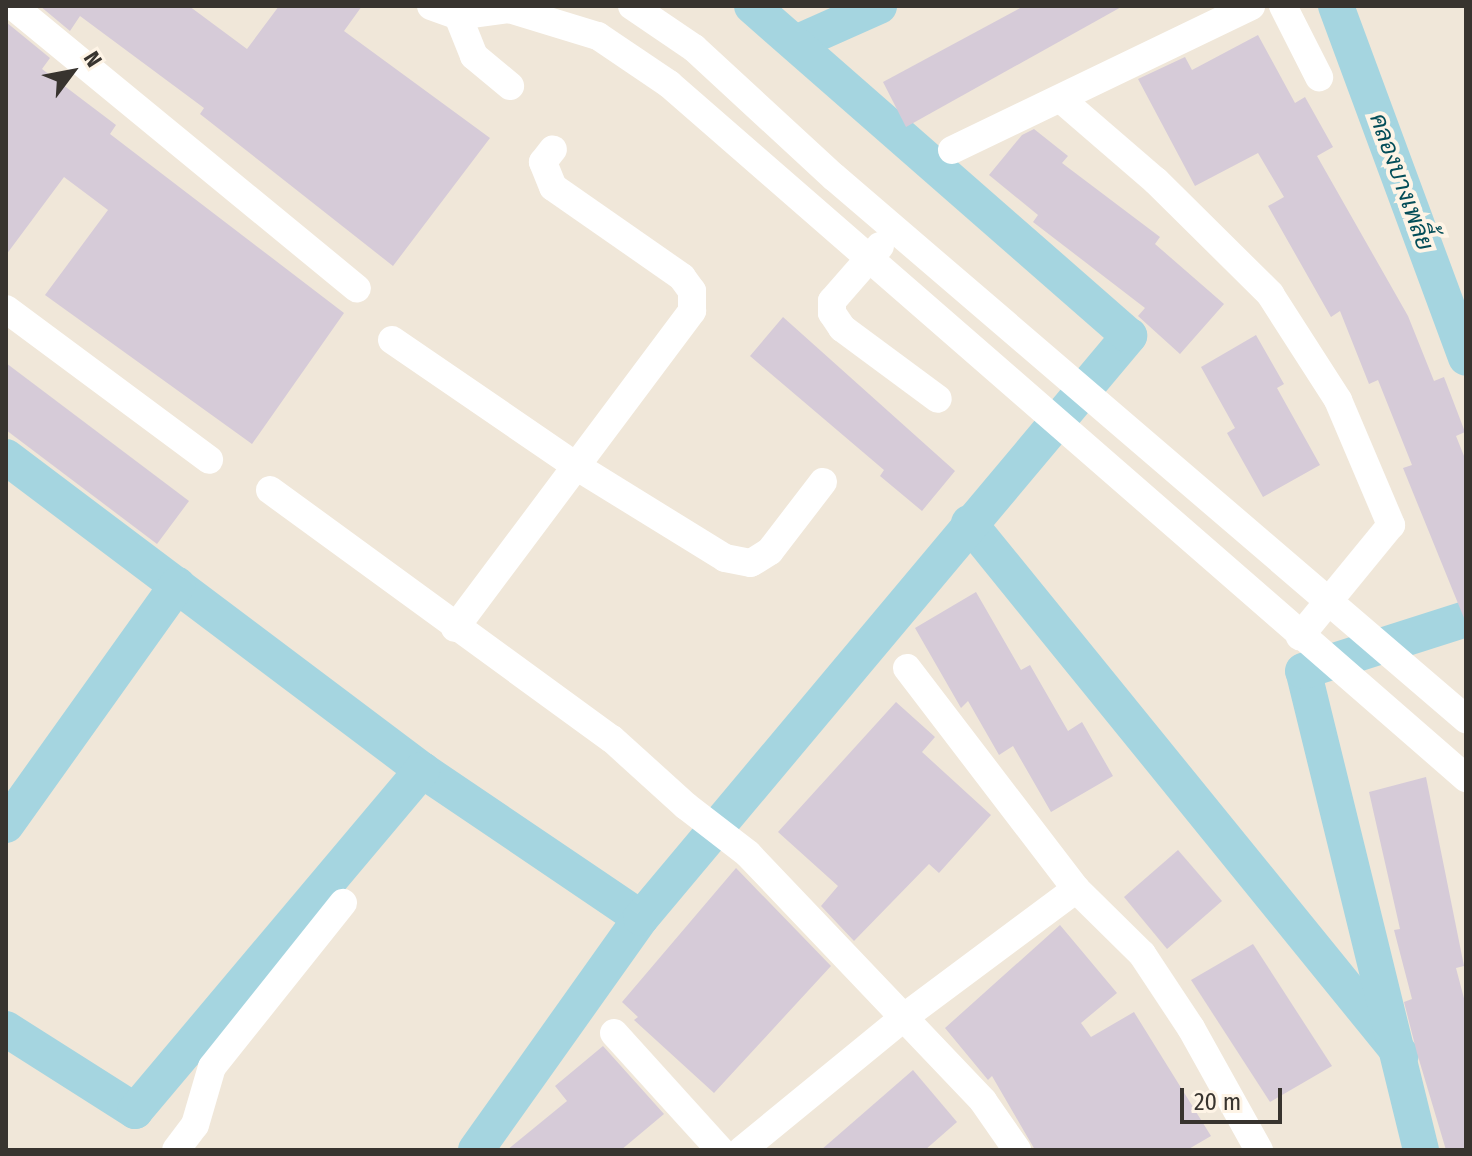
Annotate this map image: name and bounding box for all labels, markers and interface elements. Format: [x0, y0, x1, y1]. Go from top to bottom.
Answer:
north arrow [32, 32, 112, 112]
text: N [78, 46, 108, 72]
water label: คลองบางเพลี้ย [1363, 110, 1439, 254]
scale bar [1184, 1072, 1286, 1122]
text: 20 m [1194, 1088, 1241, 1116]

